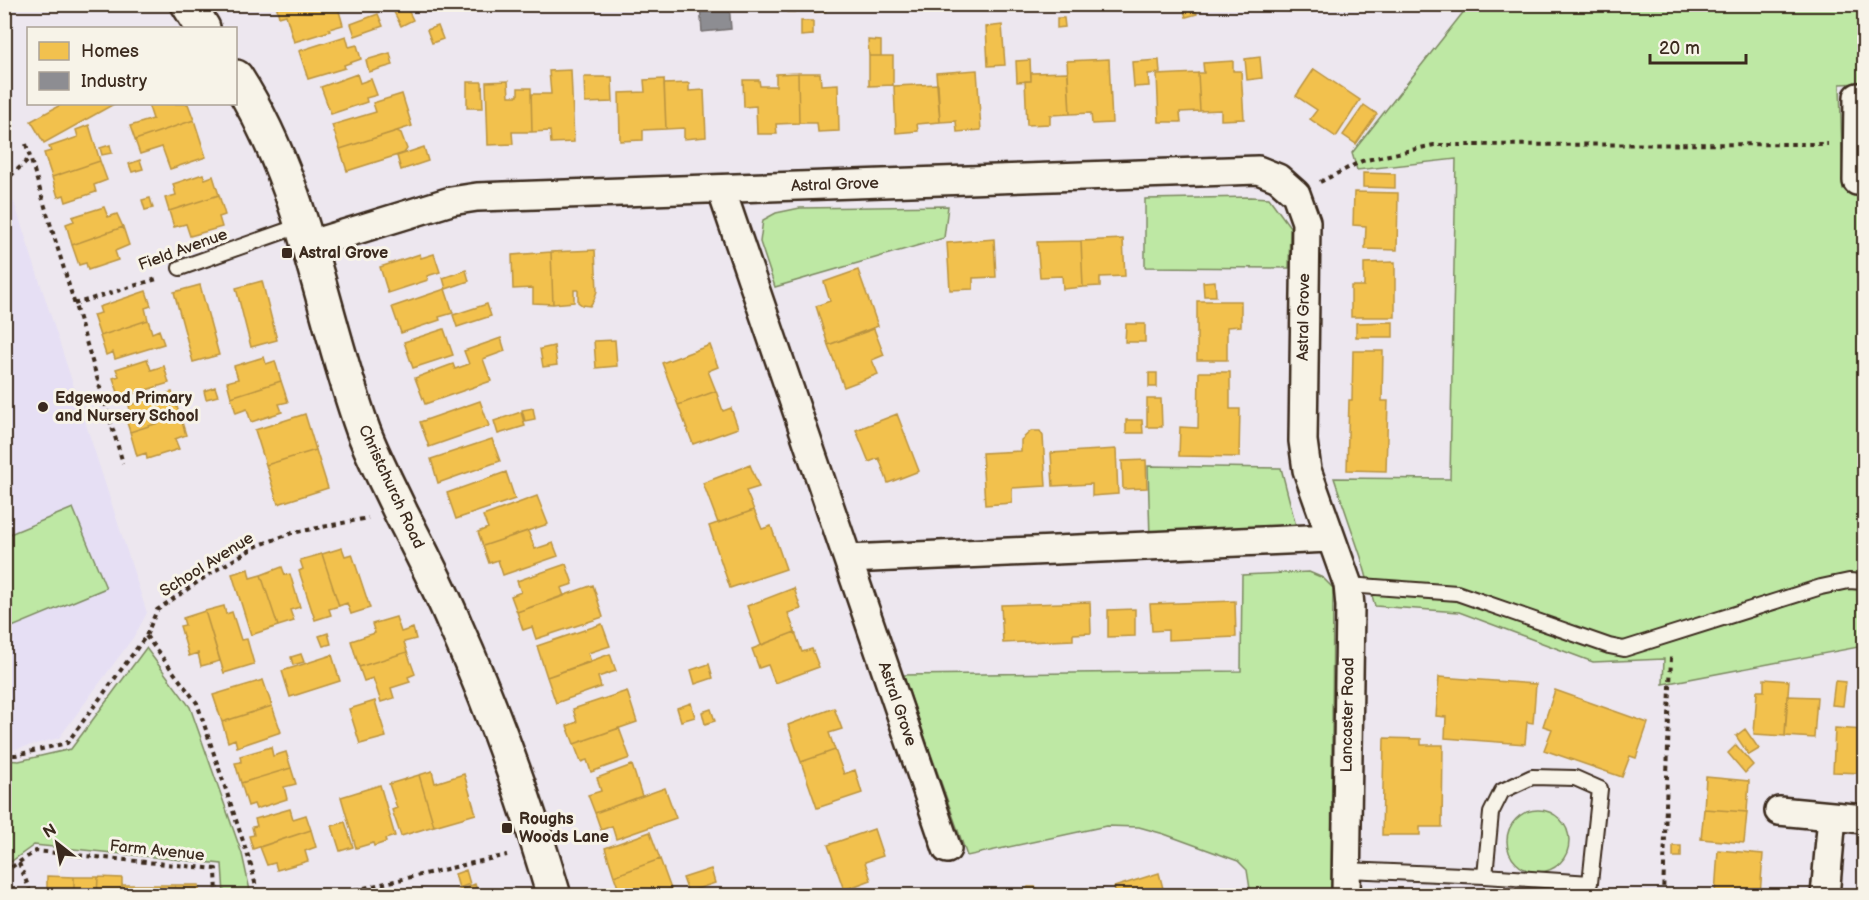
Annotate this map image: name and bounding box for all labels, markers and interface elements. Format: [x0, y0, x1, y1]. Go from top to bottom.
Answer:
legend [27, 27, 237, 105]
scale bar [1650, 27, 1746, 65]
text: 20 m [1659, 38, 1700, 59]
text: Homes [81, 41, 139, 62]
text: Industry [81, 71, 148, 92]
street label: Astral Grove [791, 174, 880, 196]
street label: Field Avenue [136, 225, 231, 275]
place label: Astral Grove [298, 244, 388, 263]
marker: Astral Grove [280, 246, 294, 260]
street label: Astral Grove [1294, 272, 1314, 361]
place label: Edgewood Primary and Nursery School [55, 389, 199, 426]
marker: Edgewood Primary and Nursery School [36, 400, 50, 414]
street label: Christchurch Road [354, 422, 428, 552]
street label: School Avenue [157, 528, 258, 601]
street label: Lancaster Road [1337, 657, 1359, 773]
street label: Astral Grove [874, 659, 920, 749]
place label: Roughs Woods Lane [519, 810, 609, 847]
north arrow [27, 813, 87, 873]
text: N [40, 820, 60, 843]
marker: Roughs Woods Lane [500, 821, 514, 835]
street label: Farm Avenue [109, 837, 206, 865]

